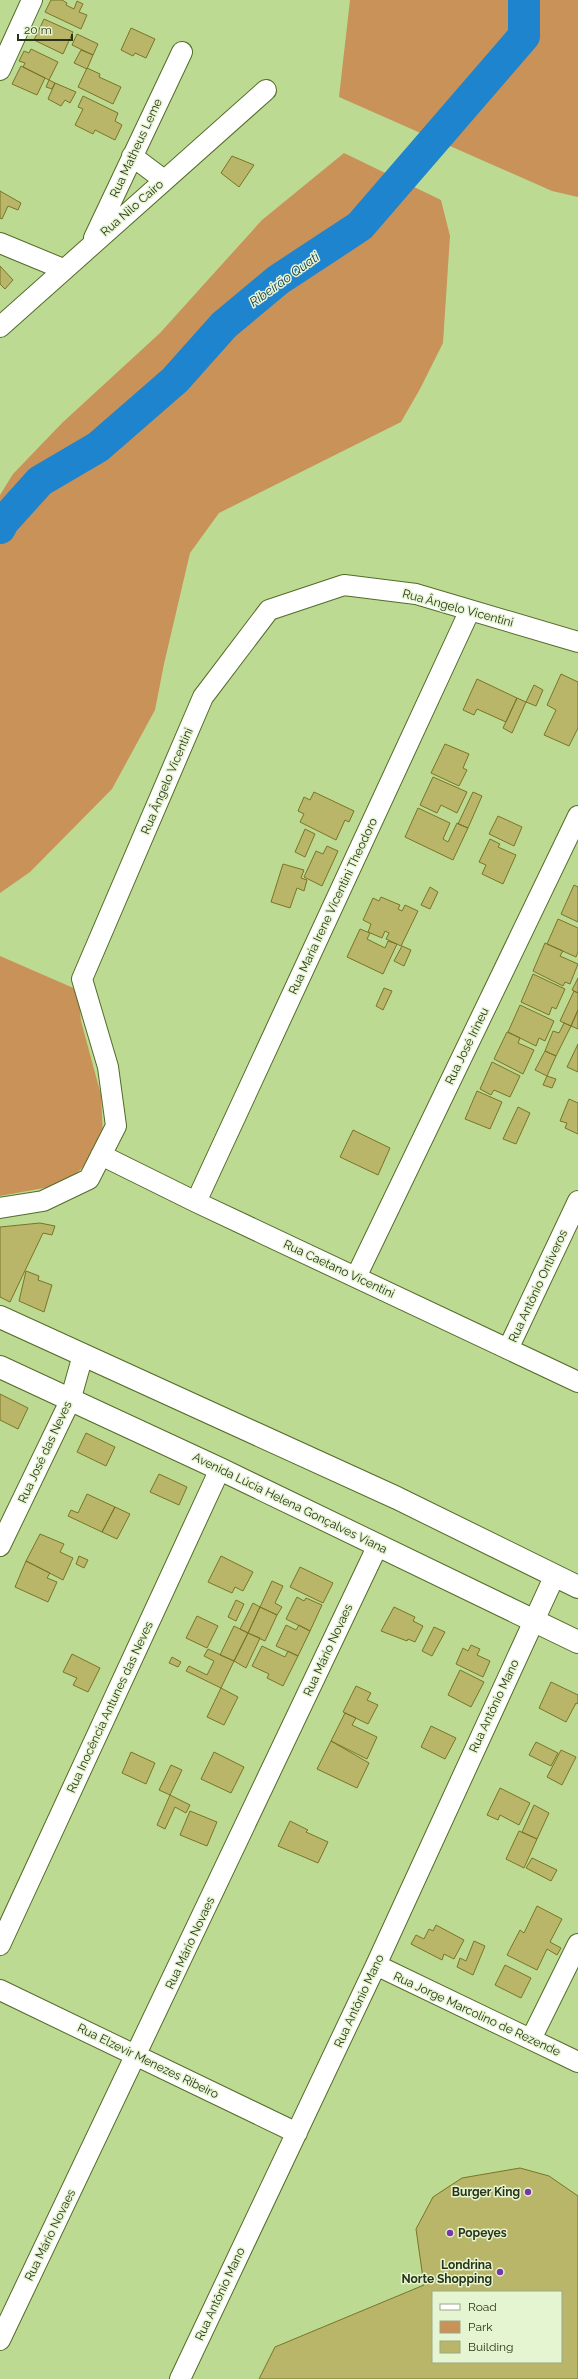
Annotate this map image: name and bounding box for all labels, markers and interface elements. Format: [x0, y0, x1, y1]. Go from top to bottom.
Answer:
scale bar [18, 16, 72, 42]
text: 20 m [24, 23, 52, 37]
street label: Rua Matheus Leme [107, 96, 165, 200]
street label: Rua Nilo Cairo [98, 177, 166, 239]
water label: Ribeirão Quati [247, 248, 323, 310]
street label: Rua Ângelo Vicentini [401, 586, 515, 630]
street label: Rua Ângelo Vicentini [138, 726, 196, 836]
street label: Rua Maria Irene Vicentini Theodoro [286, 816, 380, 996]
street label: Rua José Irineu [442, 1005, 492, 1087]
street label: Rua Antônio Ontiveros [506, 1227, 570, 1345]
street label: Rua Caetano Vicentini [281, 1237, 397, 1301]
street label: Rua José das Neves [15, 1399, 75, 1505]
street label: Avenida Lúcia Helena Gonçalves Viana [190, 1450, 390, 1556]
street label: Rua Mário Novaes [300, 1601, 356, 1698]
street label: Rua Inocência Antunes das Neves [64, 1619, 156, 1795]
street label: Rua Antônio Mano [466, 1657, 522, 1755]
street label: Rua Mário Novaes [162, 1894, 218, 1991]
street label: Rua Antônio Mano [331, 1952, 387, 2050]
street label: Rua Jorge Marcolino de Rezende [391, 1969, 563, 2059]
street label: Rua Elzevir Menezes Ribeiro [75, 2021, 221, 2101]
place label: Burger King [452, 2185, 520, 2199]
street label: Rua Mário Novaes [22, 2187, 78, 2283]
marker: Burger King [523, 2187, 533, 2197]
place label: Popeyes [458, 2226, 507, 2240]
marker: Popeyes [445, 2228, 455, 2238]
street label: Rua Antônio Mano [192, 2245, 248, 2343]
place label: Londrina Norte Shopping [401, 2258, 492, 2286]
marker: Londrina Norte Shopping [495, 2267, 505, 2277]
legend [432, 2291, 562, 2363]
text: Road [468, 2300, 497, 2314]
text: Park [468, 2320, 493, 2334]
text: Building [468, 2340, 514, 2354]

